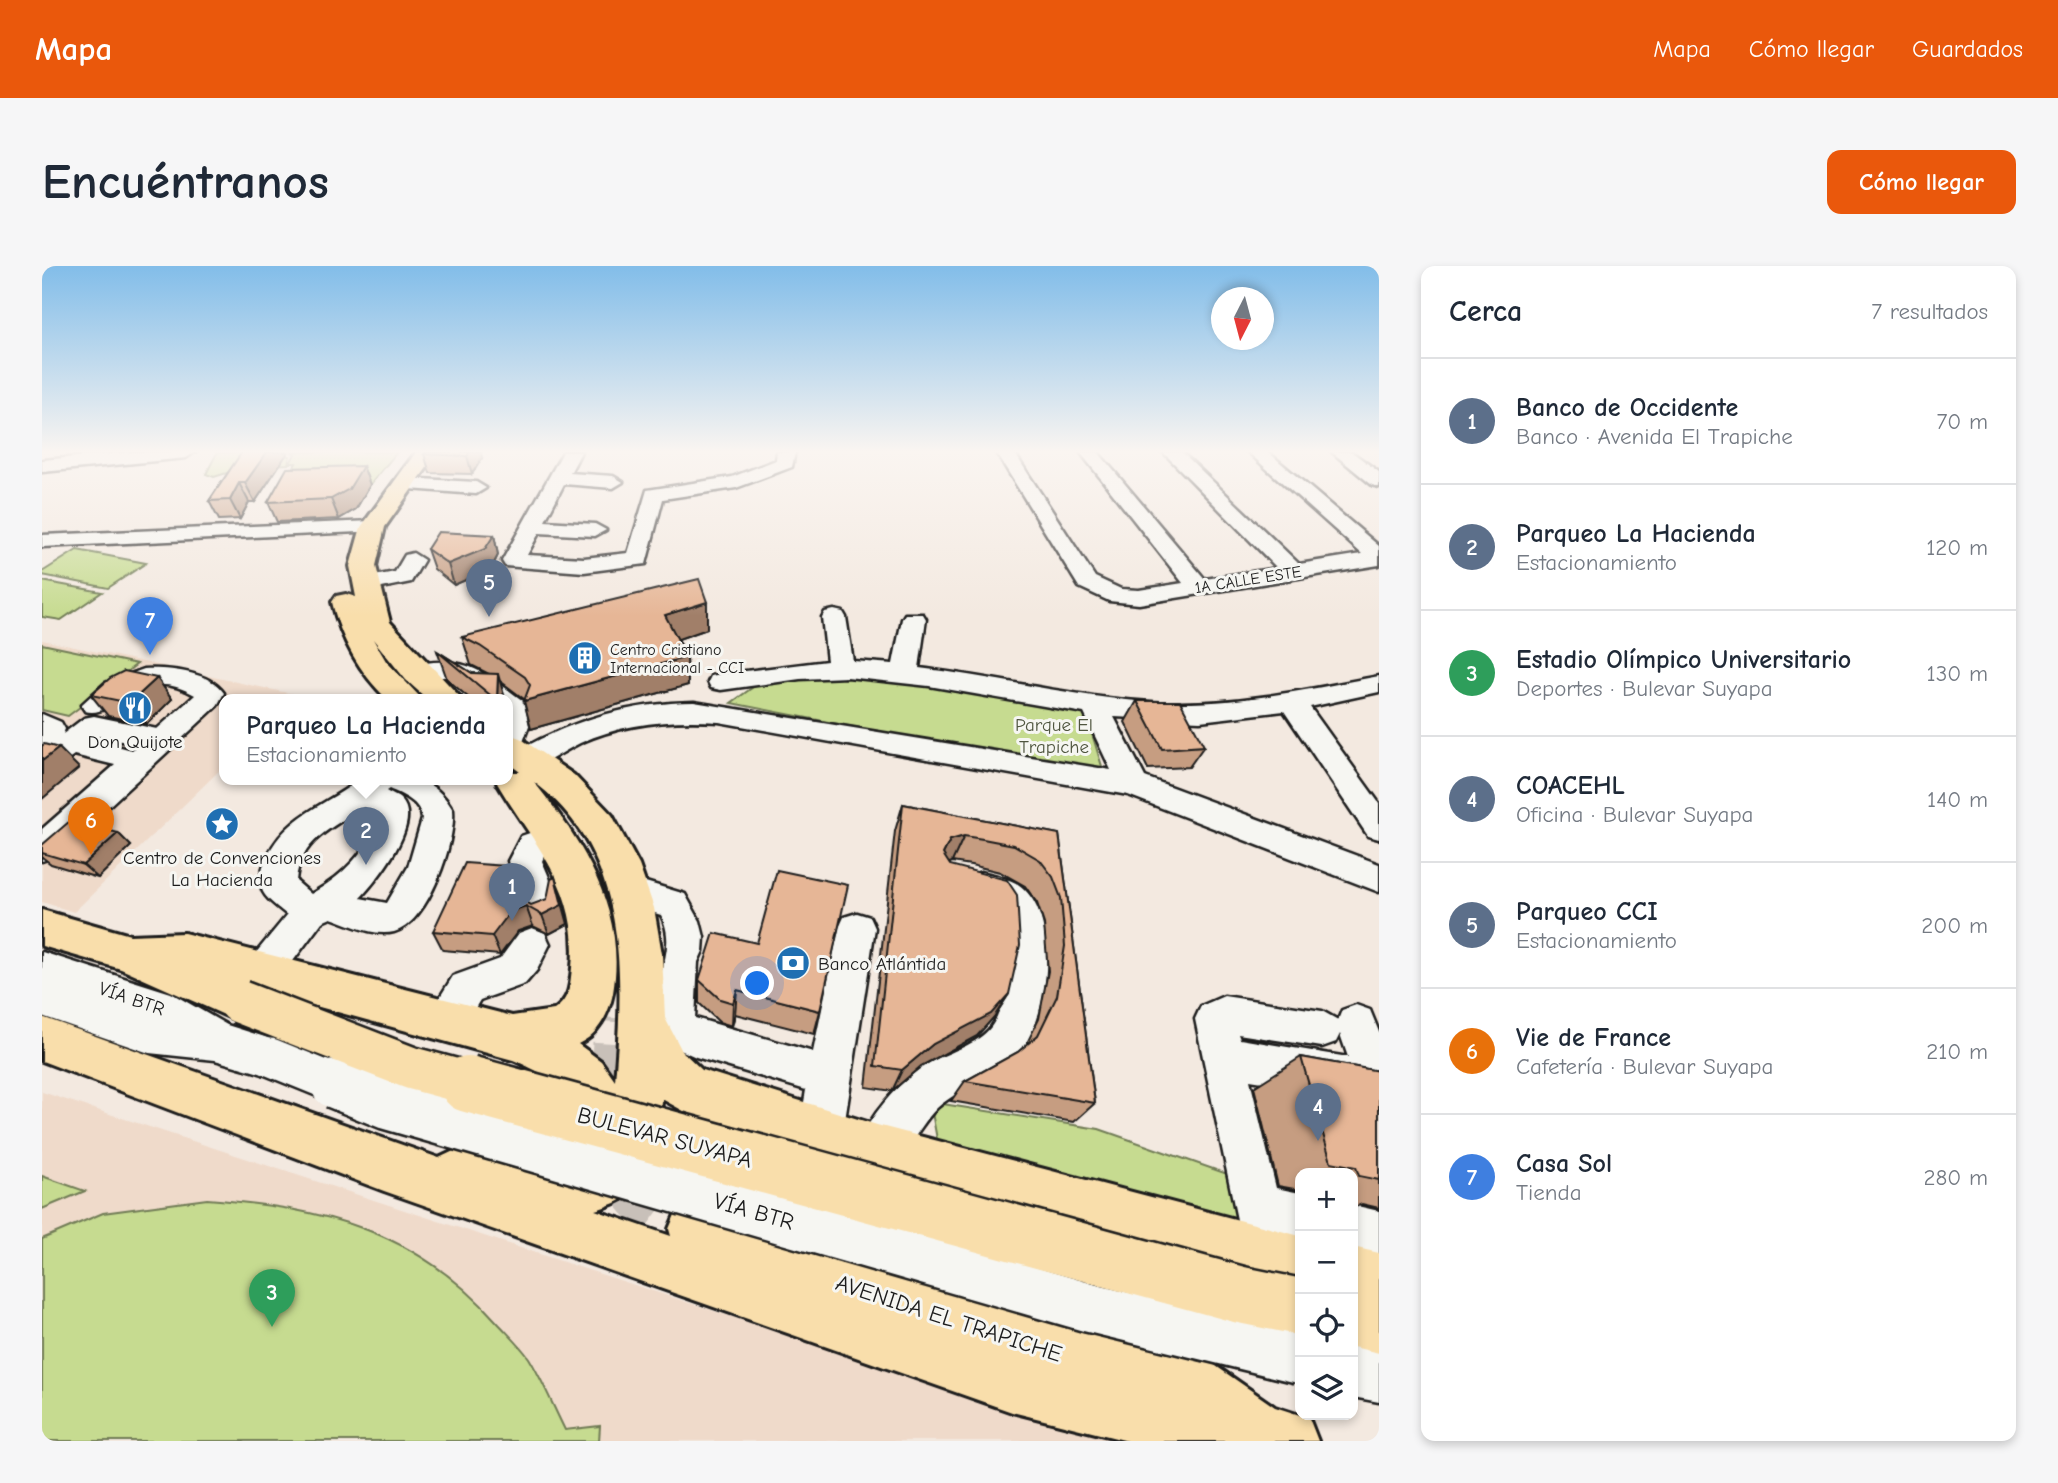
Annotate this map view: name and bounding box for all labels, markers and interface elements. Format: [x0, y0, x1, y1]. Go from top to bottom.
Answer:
text: Mapa [35, 30, 112, 68]
text: Mapa [1653, 35, 1711, 63]
text: Cómo llegar [1749, 35, 1874, 63]
text: Guardados [1912, 35, 2023, 63]
button: Cómo llegar [1827, 150, 2016, 214]
text: Encuéntranos [42, 154, 329, 210]
north arrow [1211, 287, 1274, 350]
text: Cerca [1449, 294, 1522, 329]
text: 7 resultados [1871, 298, 1988, 325]
text: Banco de Occidente [1516, 393, 1738, 423]
text: 1 [1467, 408, 1477, 435]
text: 70 m [1936, 408, 1988, 435]
text: Banco · Avenida El Trapiche [1516, 423, 1793, 450]
text: Parqueo La Hacienda [1516, 519, 1756, 549]
text: 2 [1466, 534, 1478, 561]
text: 120 m [1926, 534, 1988, 561]
text: Estacionamiento [1516, 549, 1677, 576]
pin: 5 [466, 559, 512, 617]
street label: 1A CALLE ESTE [1194, 563, 1303, 597]
pin: 7 [127, 597, 173, 655]
building icon: Centro Cristiano Internacional - CCI [566, 639, 604, 677]
place label: Centro Cristiano Internacional - CCI [610, 641, 744, 677]
text: Estadio Olímpico Universitario [1516, 645, 1851, 675]
text: 3 [1466, 660, 1478, 687]
text: 130 m [1927, 660, 1988, 687]
text: Deportes · Bulevar Suyapa [1516, 675, 1773, 702]
restaurant icon: Don Quijote [116, 689, 154, 727]
popup [219, 694, 513, 785]
text: Parqueo La Hacienda [246, 711, 486, 741]
park label: Parque El Trapiche [1015, 714, 1093, 758]
place label: Don Quijote [87, 731, 183, 753]
text: Estacionamiento [246, 741, 407, 768]
text: COACEHL [1516, 771, 1625, 801]
text: 4 [1467, 786, 1477, 813]
text: 140 m [1927, 786, 1988, 813]
pin: 6 [68, 797, 114, 855]
text: Oficina · Bulevar Suyapa [1516, 801, 1753, 828]
place icon: Centro de Convenciones La Hacienda [203, 805, 241, 843]
pin: 2 [343, 807, 389, 865]
place label: Centro de Convenciones La Hacienda [123, 847, 321, 891]
pin: 1 [489, 863, 535, 921]
text: Parqueo CCI [1516, 897, 1658, 927]
text: 5 [1466, 912, 1478, 939]
text: 200 m [1921, 912, 1988, 939]
text: Estacionamiento [1516, 927, 1677, 954]
bank icon: Banco Atlántida [774, 944, 812, 982]
place label: Banco Atlántida [818, 953, 946, 975]
your location [740, 966, 774, 1000]
street label: VÍA BTR [96, 977, 167, 1020]
text: Vie de France [1516, 1023, 1671, 1053]
text: 6 [1466, 1038, 1478, 1065]
text: 210 m [1926, 1038, 1988, 1065]
text: Cafetería · Bulevar Suyapa [1516, 1053, 1773, 1080]
pin: 4 [1295, 1083, 1341, 1141]
street label: BULEVAR SUYAPA [574, 1101, 755, 1174]
text: Casa Sol [1516, 1149, 1612, 1179]
text: 7 [1467, 1164, 1477, 1191]
text: 280 m [1923, 1164, 1988, 1191]
map controls [1295, 1168, 1358, 1420]
button: + [1295, 1168, 1358, 1231]
text: Tienda [1516, 1179, 1582, 1206]
street label: VÍA BTR [711, 1187, 797, 1236]
button: − [1295, 1231, 1358, 1294]
pin: 3 [249, 1269, 295, 1327]
street label: AVENIDA EL TRAPICHE [832, 1269, 1065, 1368]
button: locate [1295, 1294, 1358, 1357]
button: layers [1295, 1357, 1358, 1420]

